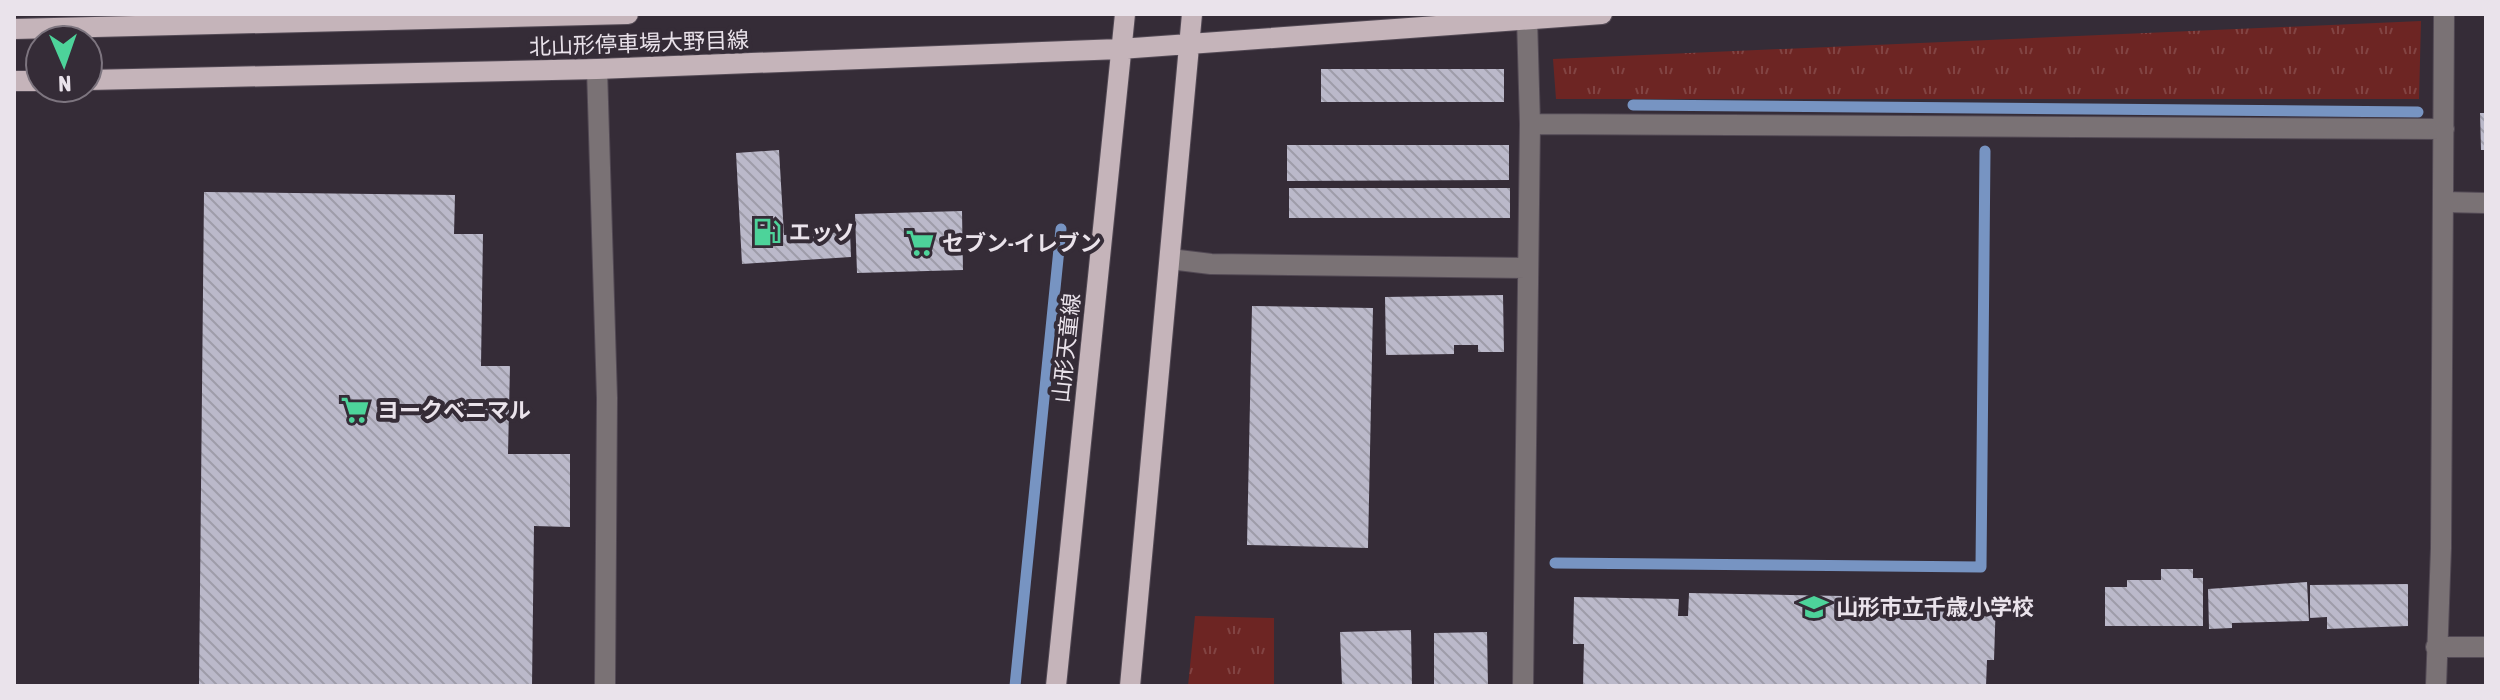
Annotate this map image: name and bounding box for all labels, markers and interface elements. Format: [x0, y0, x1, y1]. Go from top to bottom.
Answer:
north arrow [24, 24, 104, 104]
street label: 北山形停車場大野目線 [529, 26, 749, 60]
text: N [58, 71, 72, 97]
fuel station icon: エッソ [752, 217, 782, 247]
place label: エッソ [789, 219, 855, 245]
supermarket icon: セブン-イレブン [905, 228, 935, 258]
place label: セブン-イレブン [942, 230, 1102, 256]
street label: 山形天童線 [1047, 292, 1085, 404]
supermarket icon: ヨークベニマル [340, 395, 370, 425]
place label: ヨークベニマル [377, 397, 531, 423]
school or university icon: 山形市立千歳小学校 [1799, 592, 1829, 622]
place label: 山形市立千歳小学校 [1836, 594, 2034, 620]

